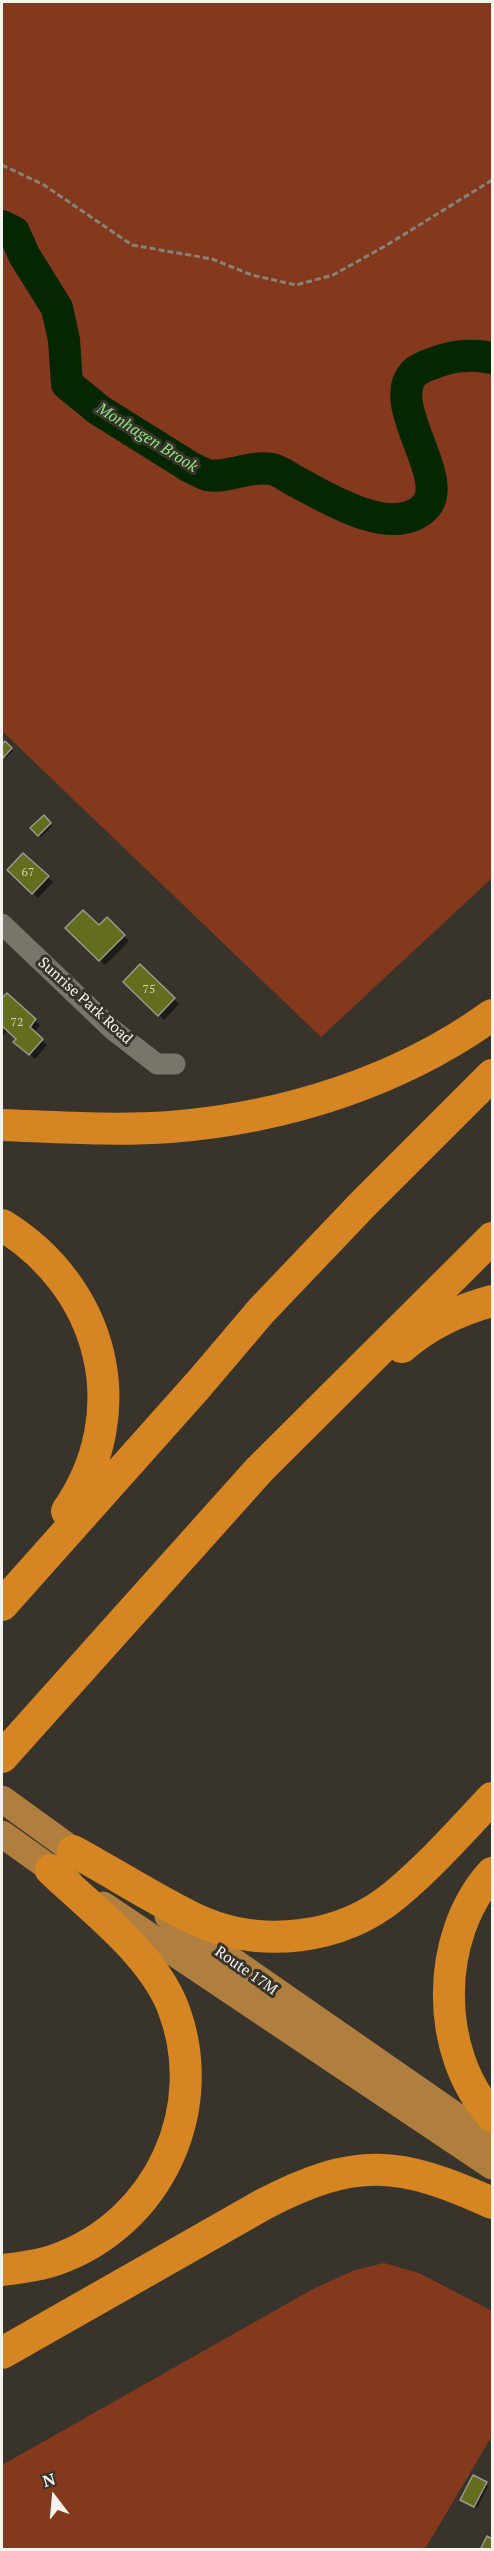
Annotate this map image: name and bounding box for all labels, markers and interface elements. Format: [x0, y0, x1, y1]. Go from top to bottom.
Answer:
water label: Monhagen Brook [93, 399, 201, 477]
house number: 67 [22, 866, 34, 880]
street label: Sunrise Park Road [34, 954, 136, 1048]
house number: 75 [143, 983, 155, 997]
house number: 72 [11, 1016, 23, 1030]
street label: Route 17M [211, 1943, 281, 1999]
north arrow [24, 2467, 84, 2527]
text: N [40, 2467, 58, 2492]

